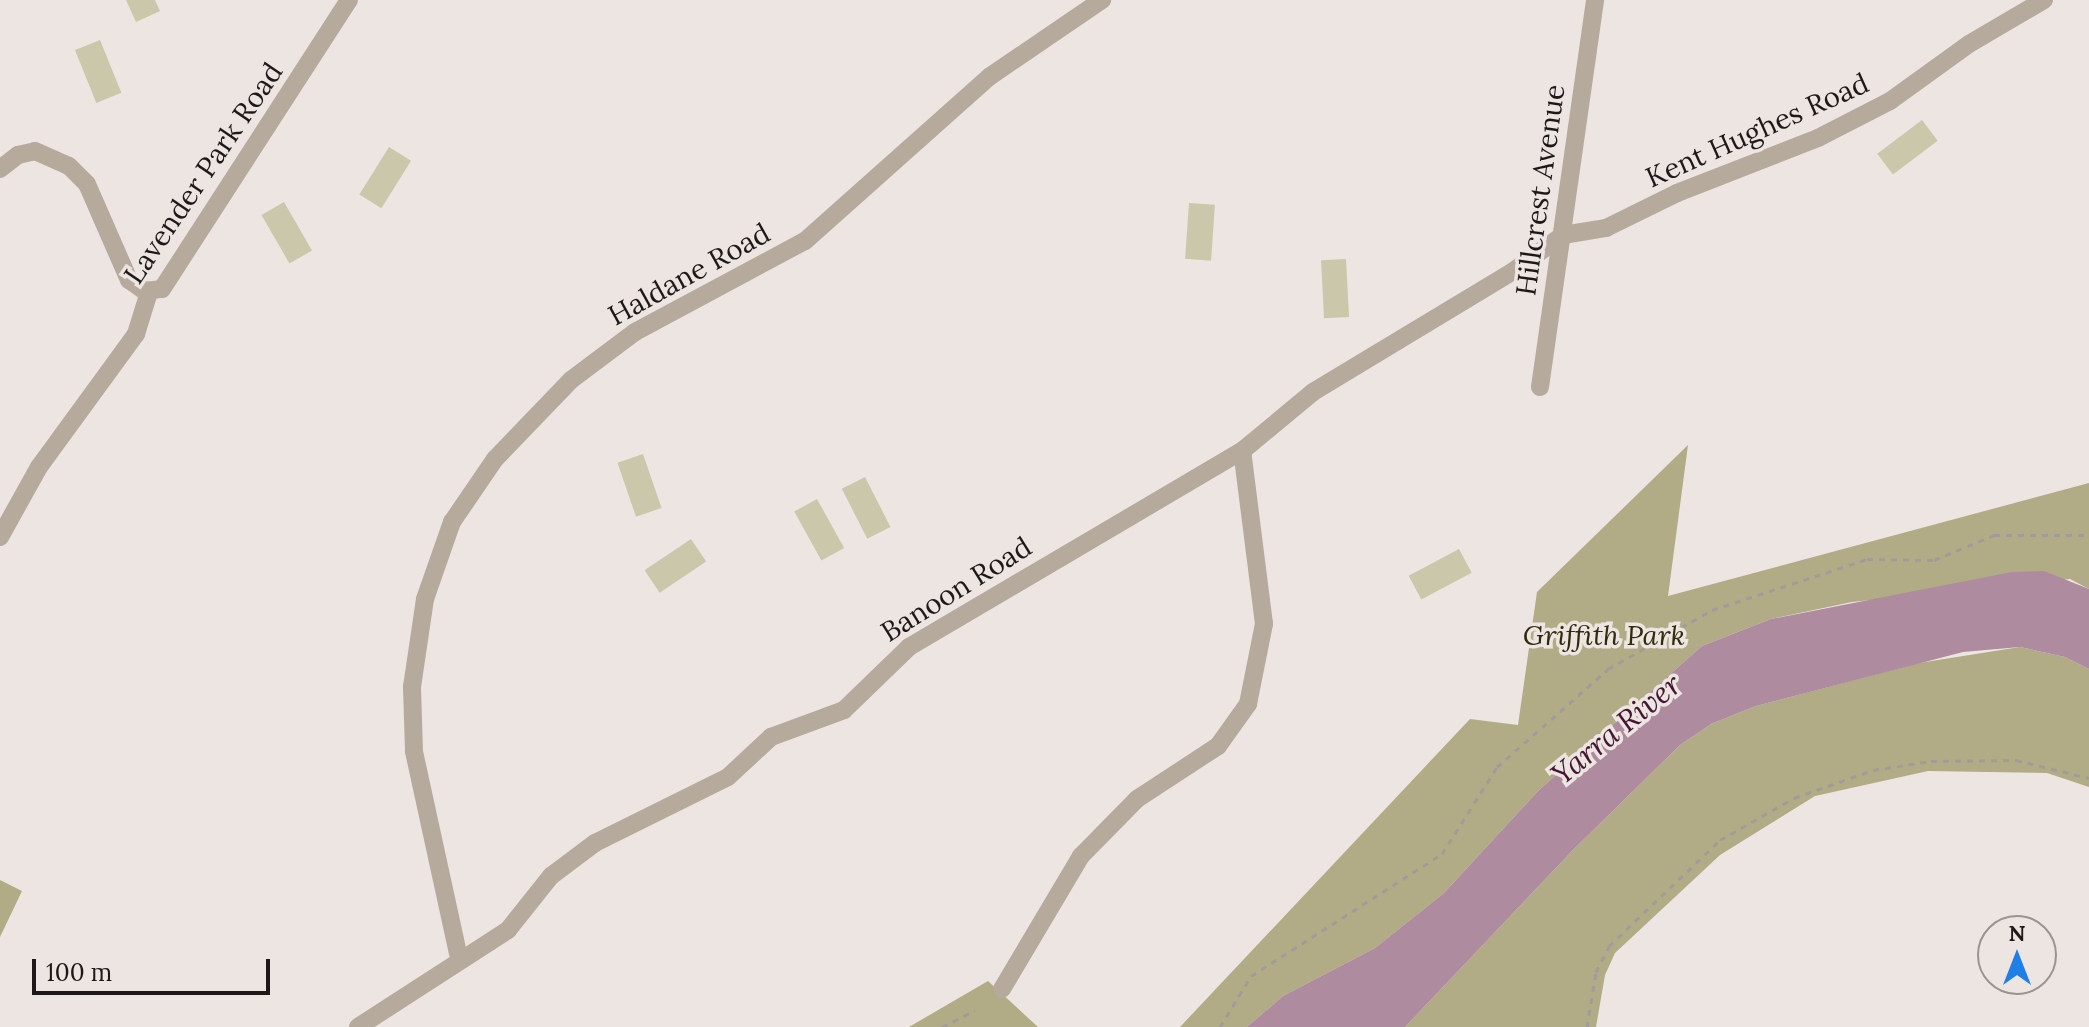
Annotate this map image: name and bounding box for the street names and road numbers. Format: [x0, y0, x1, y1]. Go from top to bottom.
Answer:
street label: Lavender Park Road [117, 56, 289, 290]
street label: Kent Hughes Road [1640, 66, 1874, 194]
street label: Hillcrest Avenue [1509, 82, 1571, 298]
street label: Haldane Road [602, 216, 776, 332]
street label: Banoon Road [875, 529, 1037, 649]

